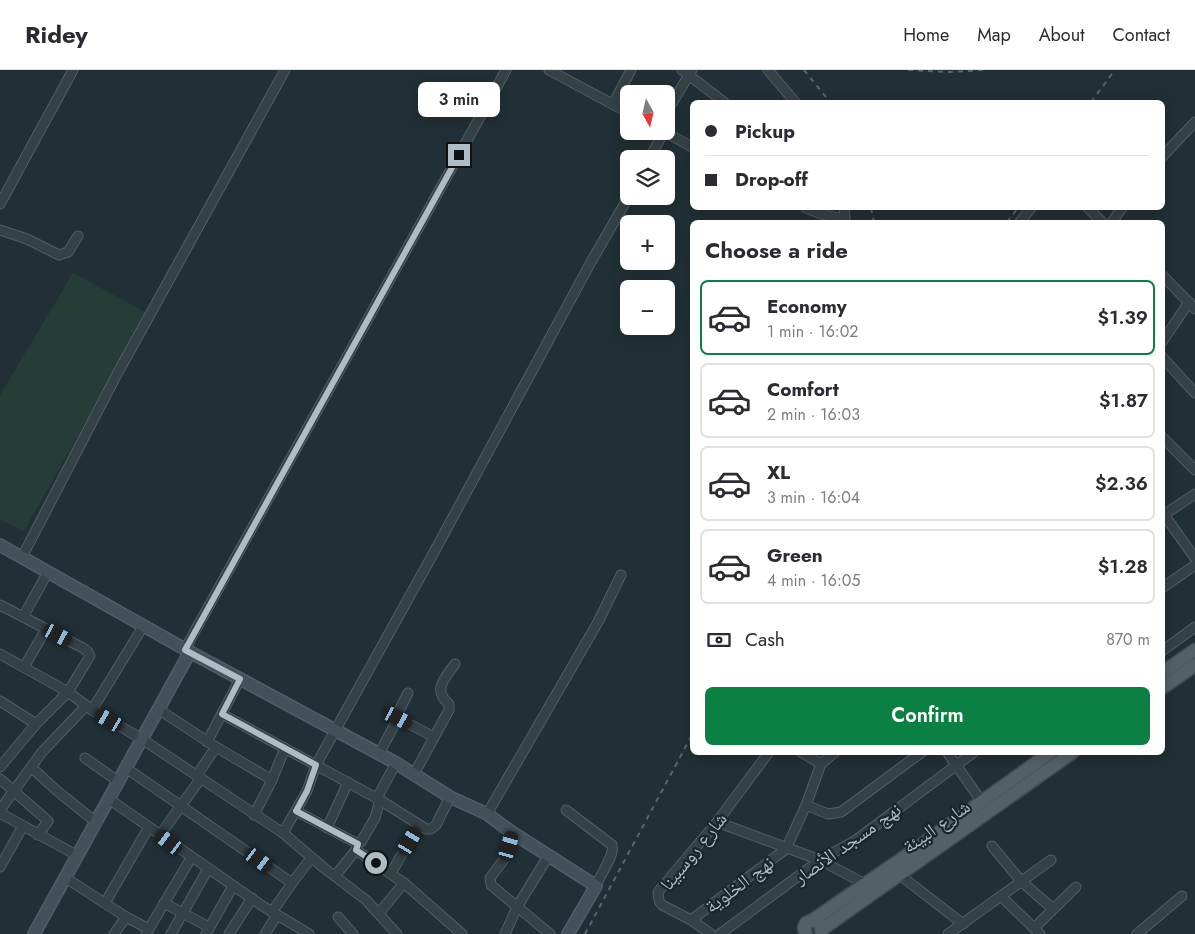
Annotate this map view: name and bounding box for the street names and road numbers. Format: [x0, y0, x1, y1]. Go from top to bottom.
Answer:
street label: شارع البيئة [897, 793, 976, 860]
street label: نهج مسجد الأنصار [787, 796, 907, 891]
street label: شارع روسبينا [654, 807, 733, 896]
street label: نهج الخلوية [699, 849, 780, 919]

